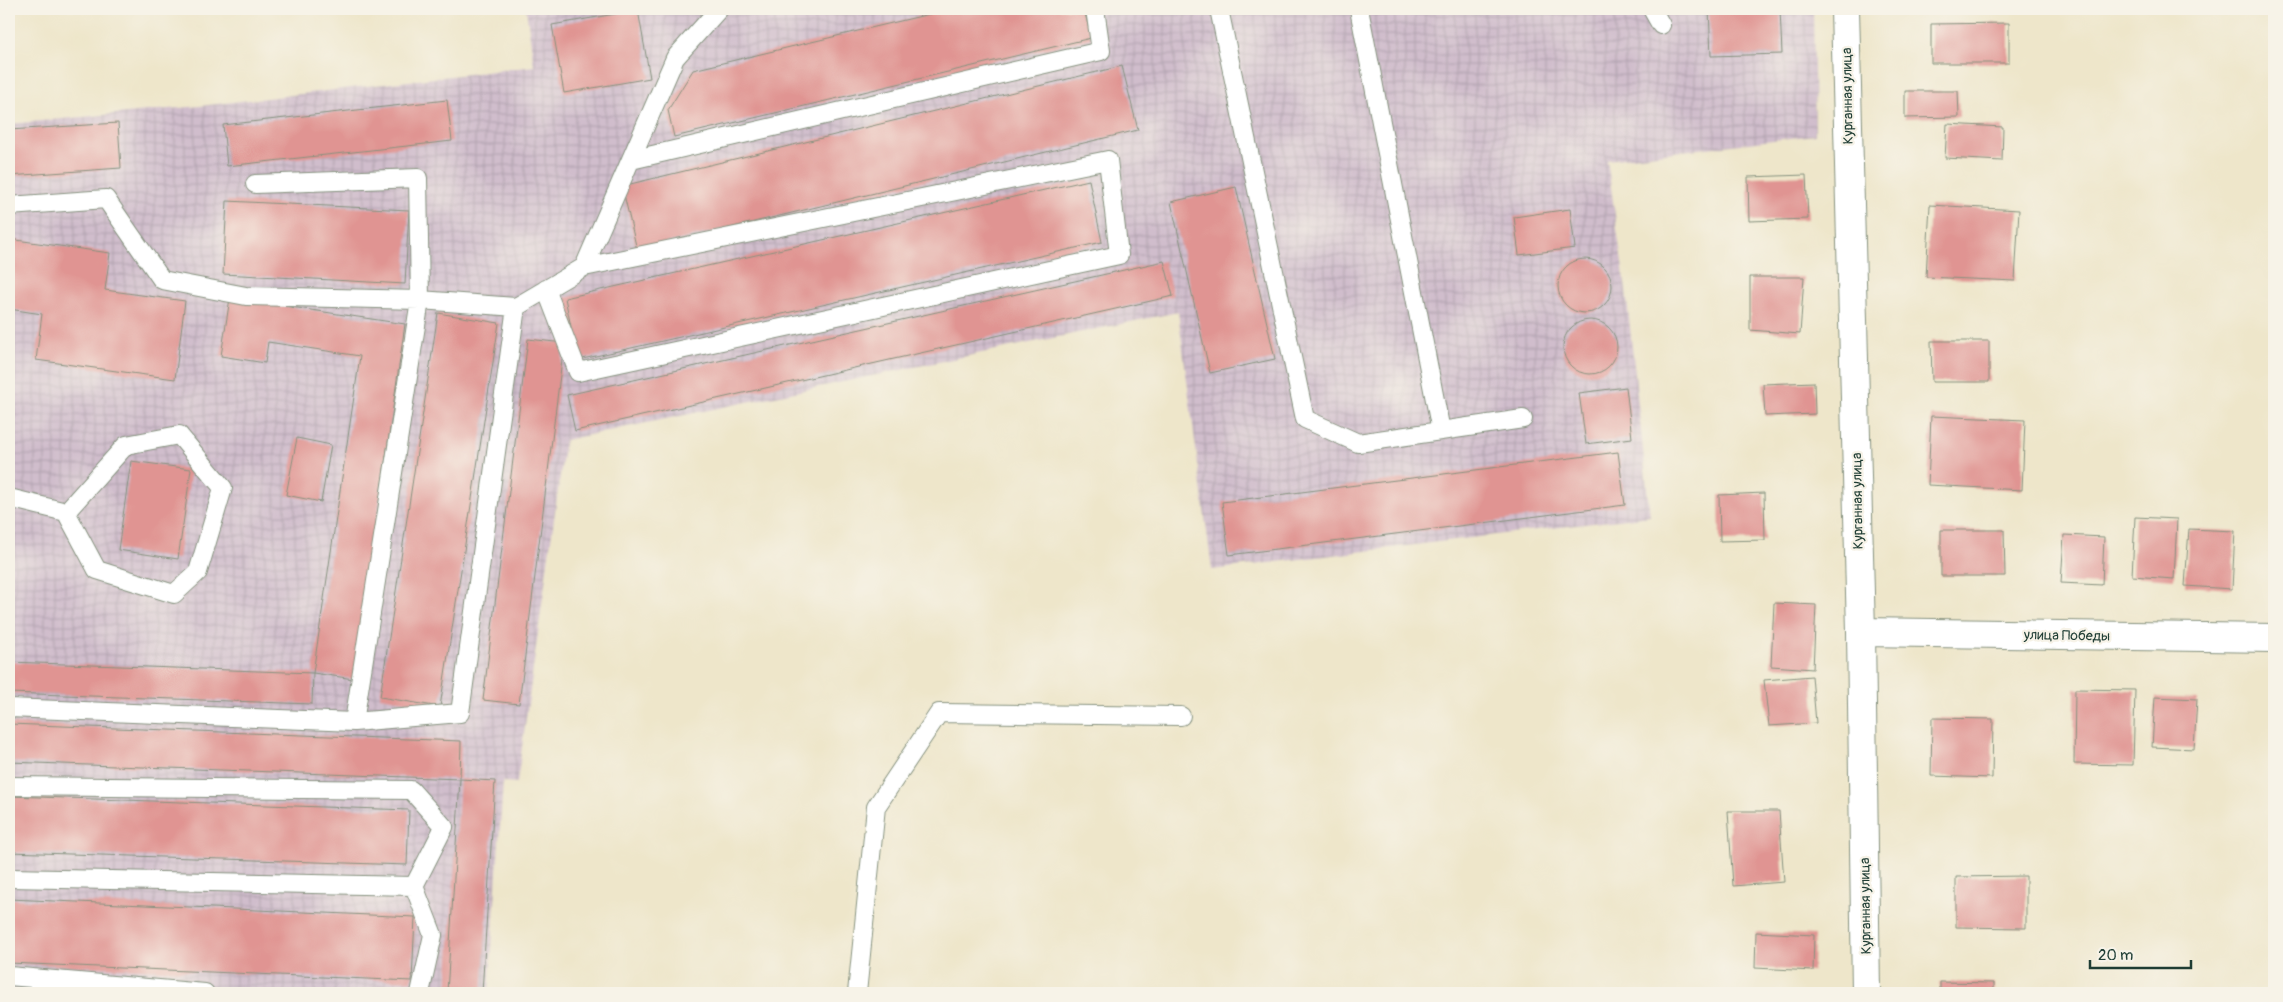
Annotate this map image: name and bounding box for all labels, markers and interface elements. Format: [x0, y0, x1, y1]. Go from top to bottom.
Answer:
street label: Курганная улица [1838, 47, 1857, 145]
street label: Курганная улица [1848, 452, 1867, 550]
street label: улица Победы [2023, 626, 2110, 645]
street label: Курганная улица [1856, 857, 1875, 955]
scale bar [2090, 937, 2192, 969]
text: 20 m [2098, 946, 2133, 965]

